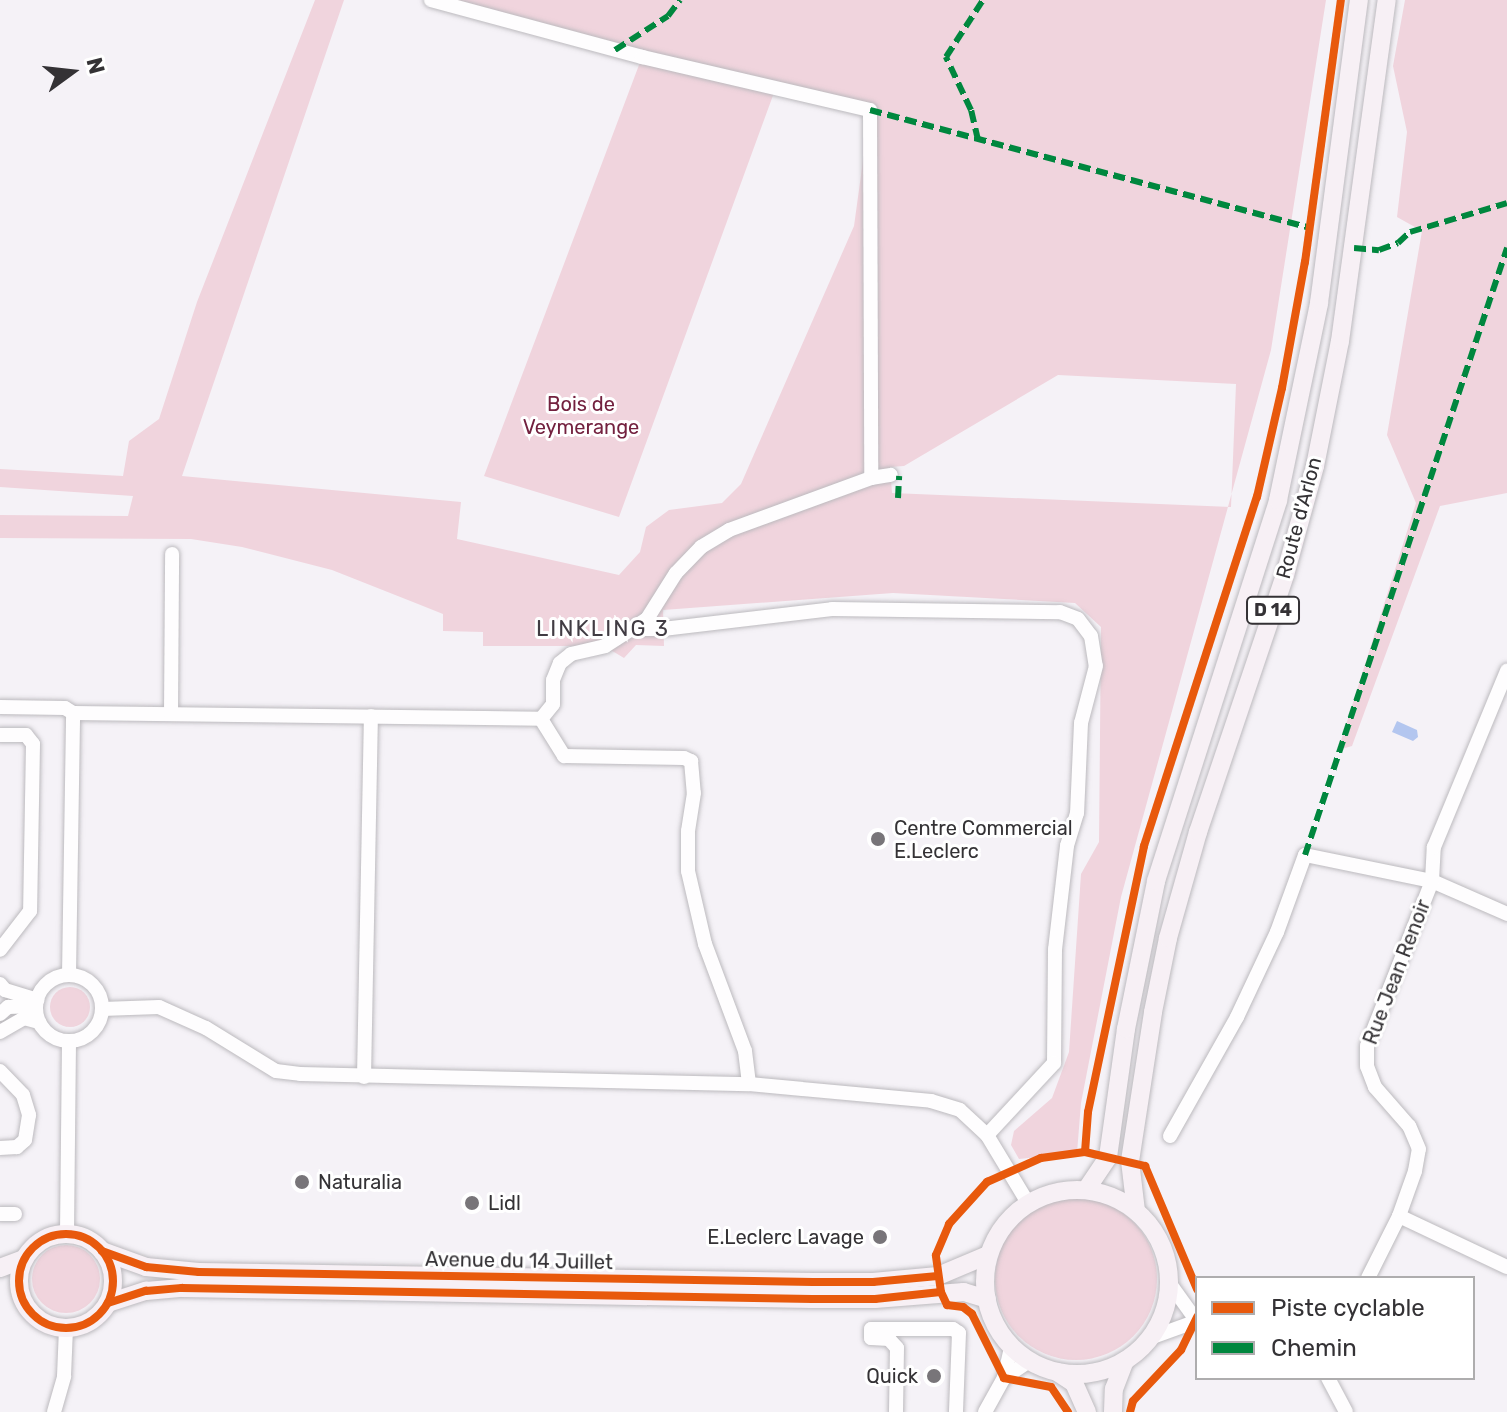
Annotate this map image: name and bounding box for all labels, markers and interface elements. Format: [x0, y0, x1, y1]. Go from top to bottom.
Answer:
north arrow [32, 32, 112, 112]
text: N [81, 55, 111, 77]
park label: Bois de Veymerange [523, 392, 639, 439]
street label: Route d'Arlon [1271, 455, 1327, 581]
road number: D 14 [1245, 596, 1301, 624]
district label: LINKLING 3 [536, 616, 670, 642]
place label: Centre Commercial E.Leclerc [894, 816, 1073, 863]
marker: Centre Commercial E.Leclerc [869, 830, 887, 848]
street label: Rue Jean Renoir [1358, 896, 1436, 1048]
place label: Naturalia [318, 1170, 402, 1194]
marker: Naturalia [293, 1173, 311, 1191]
place label: Lidl [488, 1191, 521, 1215]
marker: Lidl [463, 1194, 481, 1212]
place label: E.Leclerc Lavage [707, 1225, 864, 1249]
marker: E.Leclerc Lavage [871, 1228, 889, 1246]
street label: Avenue du 14 Juillet [425, 1247, 613, 1275]
legend [1195, 1276, 1475, 1380]
text: Piste cyclable [1271, 1294, 1425, 1322]
text: Chemin [1271, 1334, 1357, 1362]
place label: Quick [866, 1364, 918, 1388]
marker: Quick [925, 1367, 943, 1385]

